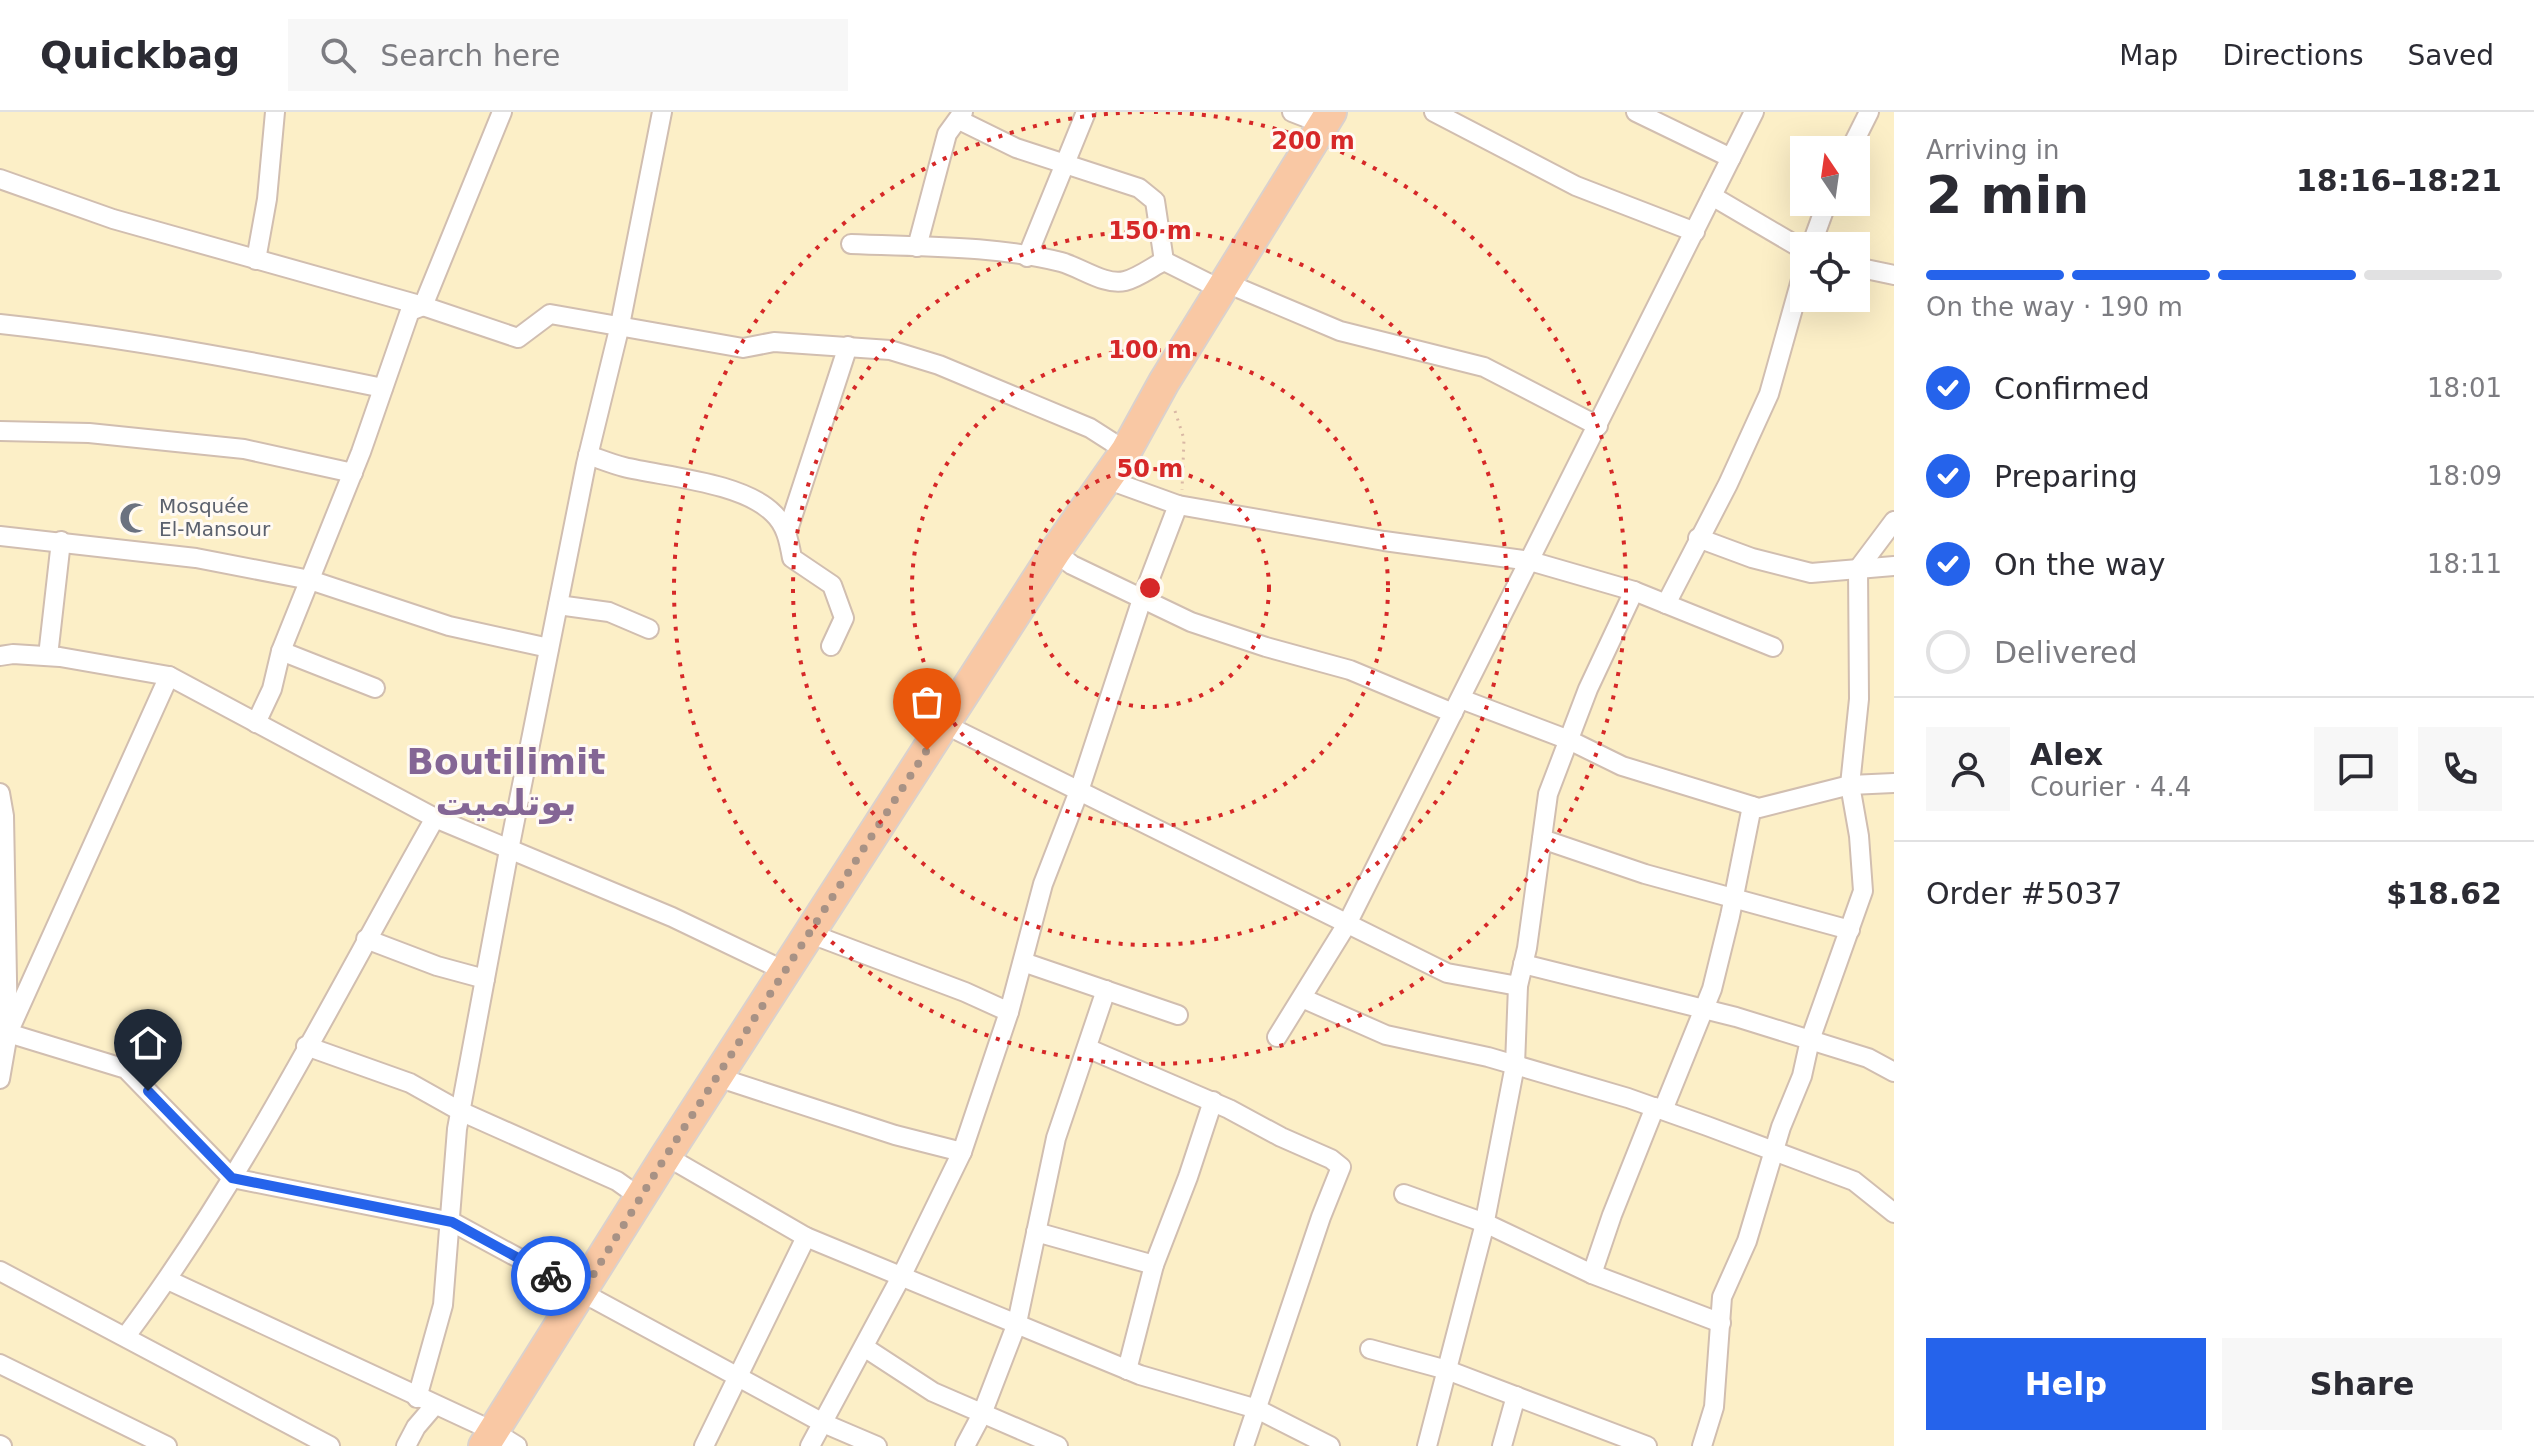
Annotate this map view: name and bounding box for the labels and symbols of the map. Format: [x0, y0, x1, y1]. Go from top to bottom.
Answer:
text: 200 m [1271, 127, 1355, 155]
north arrow [1790, 136, 1870, 216]
text: 150 m [1108, 217, 1192, 245]
text: 100 m [1108, 336, 1192, 364]
text: 50 m [1117, 455, 1183, 483]
place label: Mosquée El-Mansour [159, 494, 271, 541]
mosque icon: Mosquée El-Mansour [118, 501, 152, 535]
centre of rings [1136, 574, 1164, 602]
pin [893, 668, 961, 750]
district label: Boutilimit بوتلميت [406, 741, 606, 824]
pin [114, 1009, 182, 1091]
courier [511, 1236, 591, 1316]

